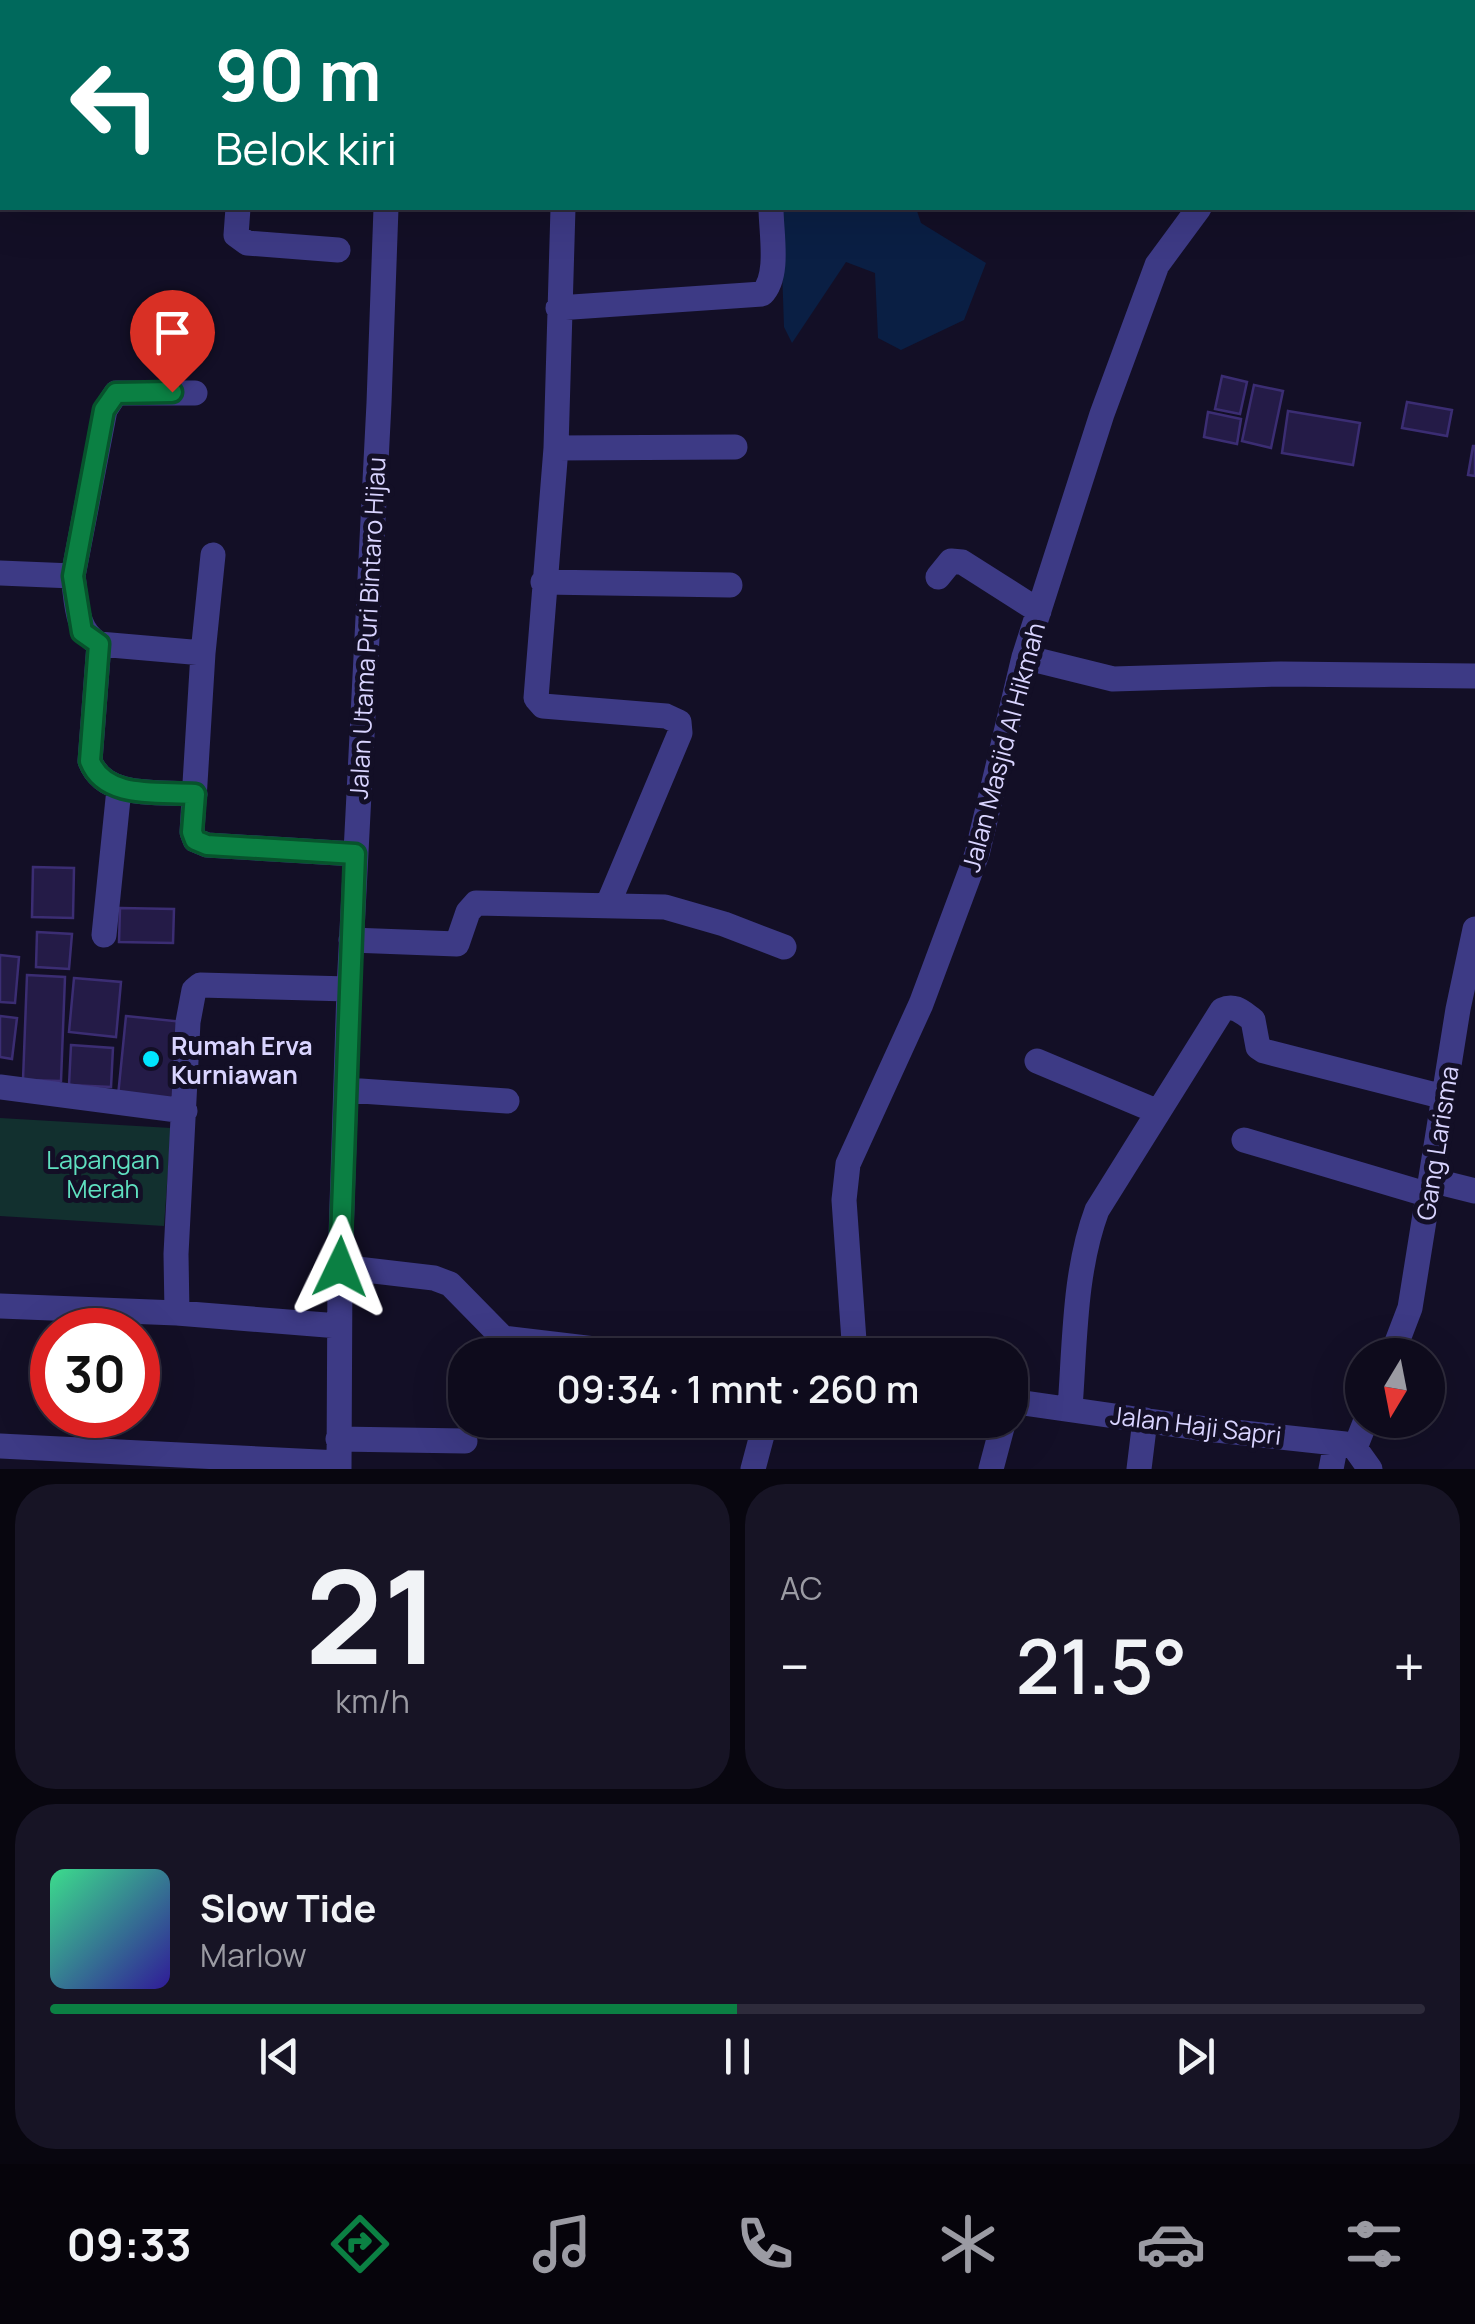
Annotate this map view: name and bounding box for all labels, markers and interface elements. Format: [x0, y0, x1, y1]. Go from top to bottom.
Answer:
text: 90 m [215, 26, 382, 122]
icon: left [50, 40, 180, 170]
text: Belok kiri [215, 117, 397, 179]
pin [130, 290, 215, 393]
icon: arrive [145, 305, 200, 360]
street label: Jalan Utama Puri Bintaro Hijau [341, 456, 393, 800]
street label: Jalan Masjid Al Hikmah [953, 618, 1053, 876]
place label: Rumah Erva Kurniawan [171, 1028, 313, 1092]
marker: Rumah Erva Kurniawan [140, 1048, 162, 1070]
street label: Gang Larisma [1408, 1063, 1466, 1223]
park label: Lapangan Merah [46, 1142, 160, 1206]
position arrow [288, 1215, 392, 1319]
speed limit sign: 30 [30, 1308, 160, 1438]
north arrow [1345, 1338, 1445, 1438]
map controls [1345, 1338, 1445, 1438]
text: 09:34 · 1 mnt · 260 m [557, 1362, 919, 1414]
street label: Jalan Haji Sapri [1108, 1397, 1284, 1453]
text: 21 [305, 1525, 440, 1703]
text: AC [780, 1566, 823, 1610]
text: 21.5° [1016, 1614, 1187, 1717]
text: − [780, 1628, 810, 1704]
text: + [1393, 1628, 1425, 1704]
text: km/h [335, 1679, 410, 1723]
text: Slow Tide [200, 1881, 377, 1933]
text: Marlow [200, 1933, 307, 1977]
icon: previous [252, 2029, 307, 2084]
icon: pause [710, 2029, 765, 2084]
icon: next [1168, 2029, 1223, 2084]
icon: directions [325, 2209, 395, 2279]
icon: music [527, 2209, 597, 2279]
icon: phone [730, 2209, 800, 2279]
icon: climate [933, 2209, 1003, 2279]
icon: car [1136, 2209, 1206, 2279]
icon: filters [1339, 2209, 1409, 2279]
text: 09:33 [66, 2213, 192, 2275]

